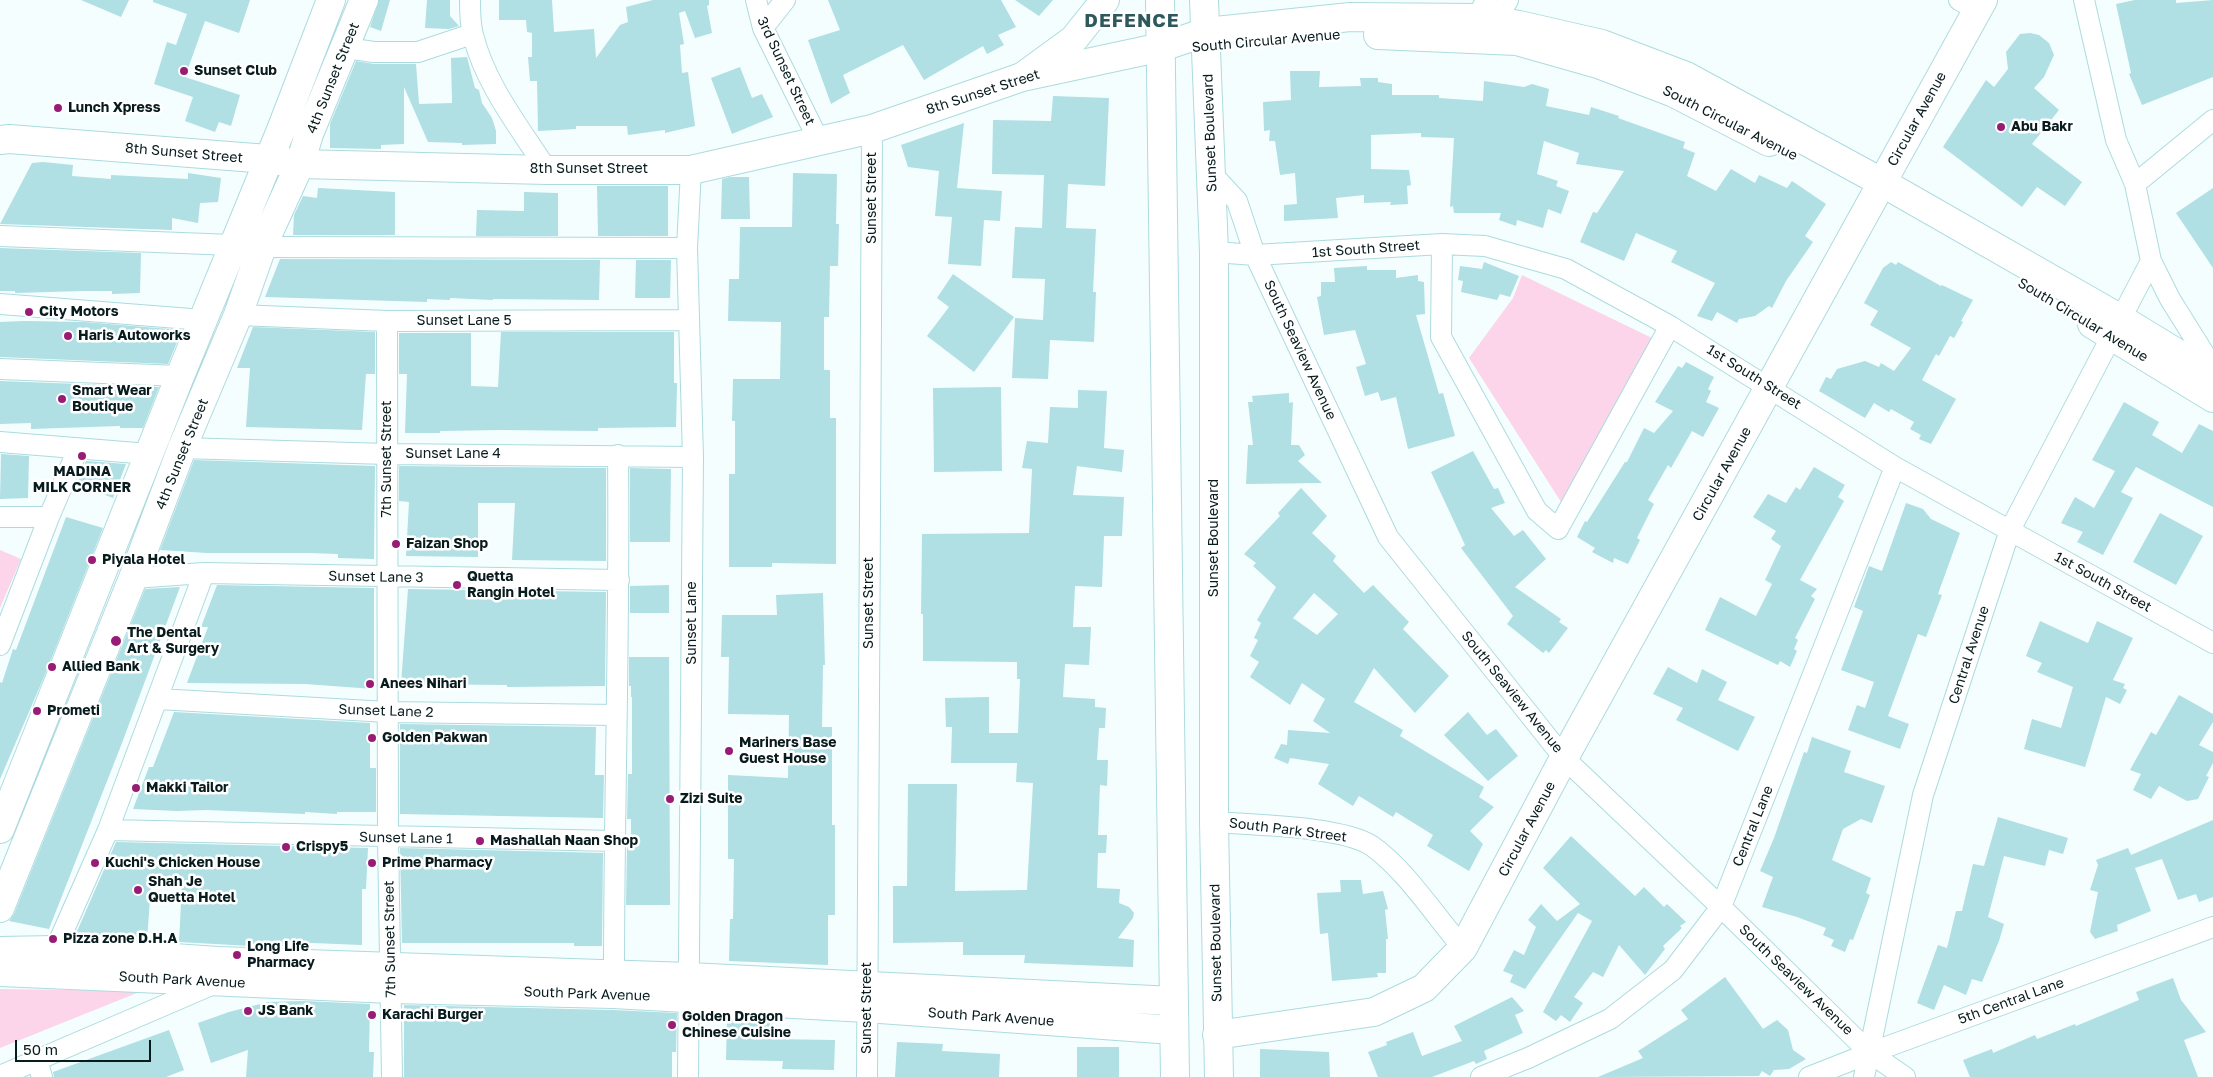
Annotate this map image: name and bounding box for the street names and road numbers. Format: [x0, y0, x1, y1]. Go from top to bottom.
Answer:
street label: 3rd Sunset Street [754, 14, 818, 128]
street label: 4th Sunset Street [303, 20, 363, 136]
street label: South Circular Avenue [1191, 26, 1341, 56]
street label: 8th Sunset Street [924, 66, 1042, 118]
street label: Circular Avenue [1884, 69, 1950, 169]
street label: Sunset Boulevard [1200, 74, 1220, 192]
street label: South Circular Avenue [1660, 82, 1800, 164]
street label: 8th Sunset Street [124, 139, 244, 167]
street label: Sunset Street [864, 152, 880, 244]
street label: 8th Sunset Street [530, 161, 648, 177]
street label: 1st South Street [1311, 237, 1421, 261]
street label: South Circular Avenue [2015, 274, 2151, 366]
street label: South Seaview Avenue [1260, 278, 1340, 422]
street label: Sunset Lane 5 [416, 313, 512, 329]
street label: 1st South Street [1704, 341, 1804, 413]
street label: 4th Sunset Street [152, 396, 212, 512]
street label: 7th Sunset Street [379, 400, 395, 518]
street label: Circular Avenue [1689, 424, 1755, 524]
street label: Sunset Lane 4 [405, 446, 501, 462]
street label: Sunset Boulevard [1206, 479, 1222, 597]
street label: 1st South Street [2052, 548, 2154, 616]
street label: Sunset Street [861, 557, 877, 649]
street label: Sunset Lane 3 [328, 568, 424, 586]
street label: Sunset Lane [684, 581, 700, 665]
street label: Central Avenue [1945, 604, 1993, 706]
street label: South Seaview Avenue [1458, 628, 1566, 756]
street label: Sunset Lane 2 [338, 701, 434, 721]
street label: Circular Avenue [1495, 778, 1559, 880]
street label: Central Lane [1729, 783, 1777, 869]
street label: South Park Street [1228, 814, 1348, 846]
street label: Sunset Lane 1 [359, 829, 453, 847]
street label: 7th Sunset Street [381, 880, 399, 998]
street label: Sunset Boulevard [1207, 884, 1225, 1002]
street label: South Seaview Avenue [1735, 921, 1857, 1039]
street label: Sunset Street [859, 962, 875, 1054]
street label: South Park Avenue [118, 968, 246, 992]
street label: 5th Central Lane [1956, 974, 2066, 1028]
street label: South Park Avenue [523, 983, 651, 1005]
street label: South Park Avenue [927, 1004, 1055, 1030]

